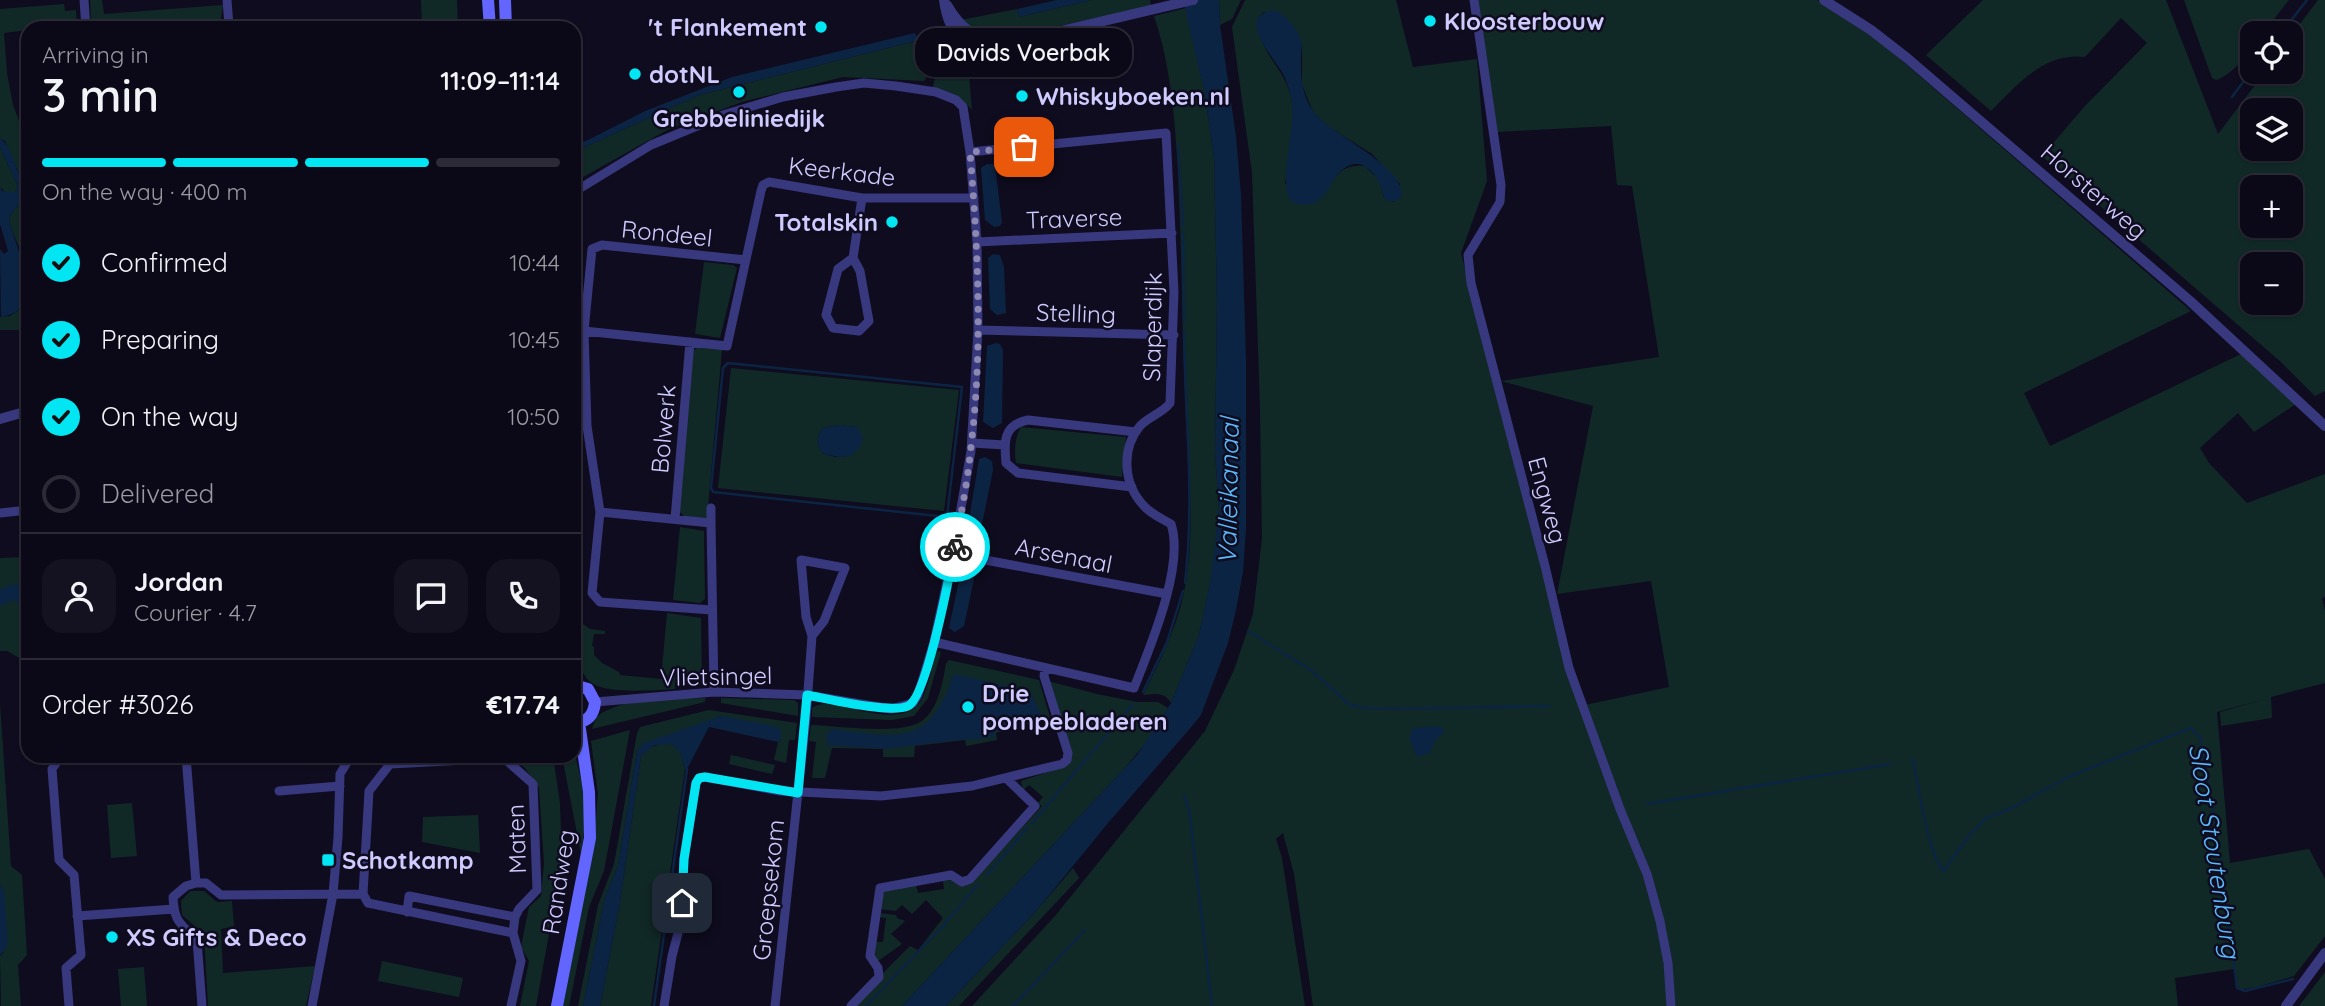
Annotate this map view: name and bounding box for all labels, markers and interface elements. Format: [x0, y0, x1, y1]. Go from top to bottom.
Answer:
place label: Kloosterbouw [1444, 6, 1604, 36]
place label: 't Flankement [648, 12, 807, 42]
marker: Kloosterbouw [1422, 13, 1438, 29]
marker: 't Flankement [813, 19, 829, 35]
map controls [2240, 21, 2303, 315]
button: locate [2240, 21, 2303, 84]
callout: Davids Voerbak [916, 28, 1132, 77]
text: Davids Voerbak [937, 38, 1110, 67]
text: Arriving in [42, 40, 149, 69]
place label: dotNL [649, 59, 720, 89]
text: 11:09–11:14 [440, 64, 560, 97]
text: 3 min [42, 66, 159, 124]
marker: dotNL [627, 66, 643, 82]
place label: Whiskyboeken.nl [1036, 81, 1230, 111]
marker: Grebbeliniedijk [731, 84, 747, 100]
marker: Whiskyboeken.nl [1014, 88, 1030, 104]
button: layers [2240, 98, 2303, 161]
place label: Grebbeliniedijk [653, 103, 825, 133]
pin [994, 117, 1054, 177]
icon: bag [1005, 128, 1043, 166]
street label: Horsterweg [2035, 137, 2153, 245]
street label: Keerkade [787, 150, 897, 192]
button: + [2240, 175, 2303, 238]
text: On the way · 400 m [42, 177, 248, 206]
street label: Traverse [1025, 201, 1123, 235]
place label: Totalskin [774, 207, 878, 237]
street label: Rondeel [620, 213, 714, 253]
marker: Totalskin [884, 214, 900, 230]
icon: check [42, 244, 80, 282]
text: Confirmed [101, 246, 228, 279]
text: 10:44 [509, 248, 560, 277]
button: − [2240, 252, 2303, 315]
street label: Slaperdijk [1136, 272, 1168, 382]
street label: Stelling [1035, 297, 1117, 329]
icon: check [42, 321, 80, 359]
text: Preparing [101, 323, 219, 356]
text: 10:45 [509, 325, 560, 354]
street label: Bolwerk [644, 383, 682, 475]
icon: check [42, 398, 80, 436]
text: On the way [101, 400, 239, 433]
text: 10:50 [507, 402, 560, 431]
water label: Valleikanaal [1210, 414, 1246, 565]
street label: Engweg [1522, 453, 1574, 547]
text: Delivered [101, 477, 214, 510]
courier [920, 512, 990, 582]
icon: bike [936, 528, 974, 566]
street label: Arsenaal [1013, 531, 1115, 579]
button: person [42, 559, 116, 633]
button: chat [394, 559, 468, 633]
button: phone [486, 559, 560, 633]
text: Jordan [134, 565, 223, 598]
text: Courier · 4.7 [134, 598, 257, 627]
street label: Vlietsingel [659, 660, 773, 692]
place label: Drie pompebladeren [982, 678, 1168, 736]
text: Order #3026 [42, 688, 193, 721]
text: €17.74 [486, 688, 560, 721]
marker: Drie pompebladeren [960, 699, 976, 715]
water label: Sloot Stoutenburg [2182, 742, 2248, 962]
street label: Maten [500, 804, 532, 874]
street label: Groepsekom [746, 818, 790, 962]
street label: Randweg [535, 827, 581, 937]
place label: Schotkamp [342, 845, 474, 875]
marker: Schotkamp [320, 852, 336, 868]
pin [652, 873, 712, 933]
icon: home [663, 884, 701, 922]
place label: XS Gifts & Deco [126, 922, 307, 952]
marker: XS Gifts & Deco [104, 929, 120, 945]

